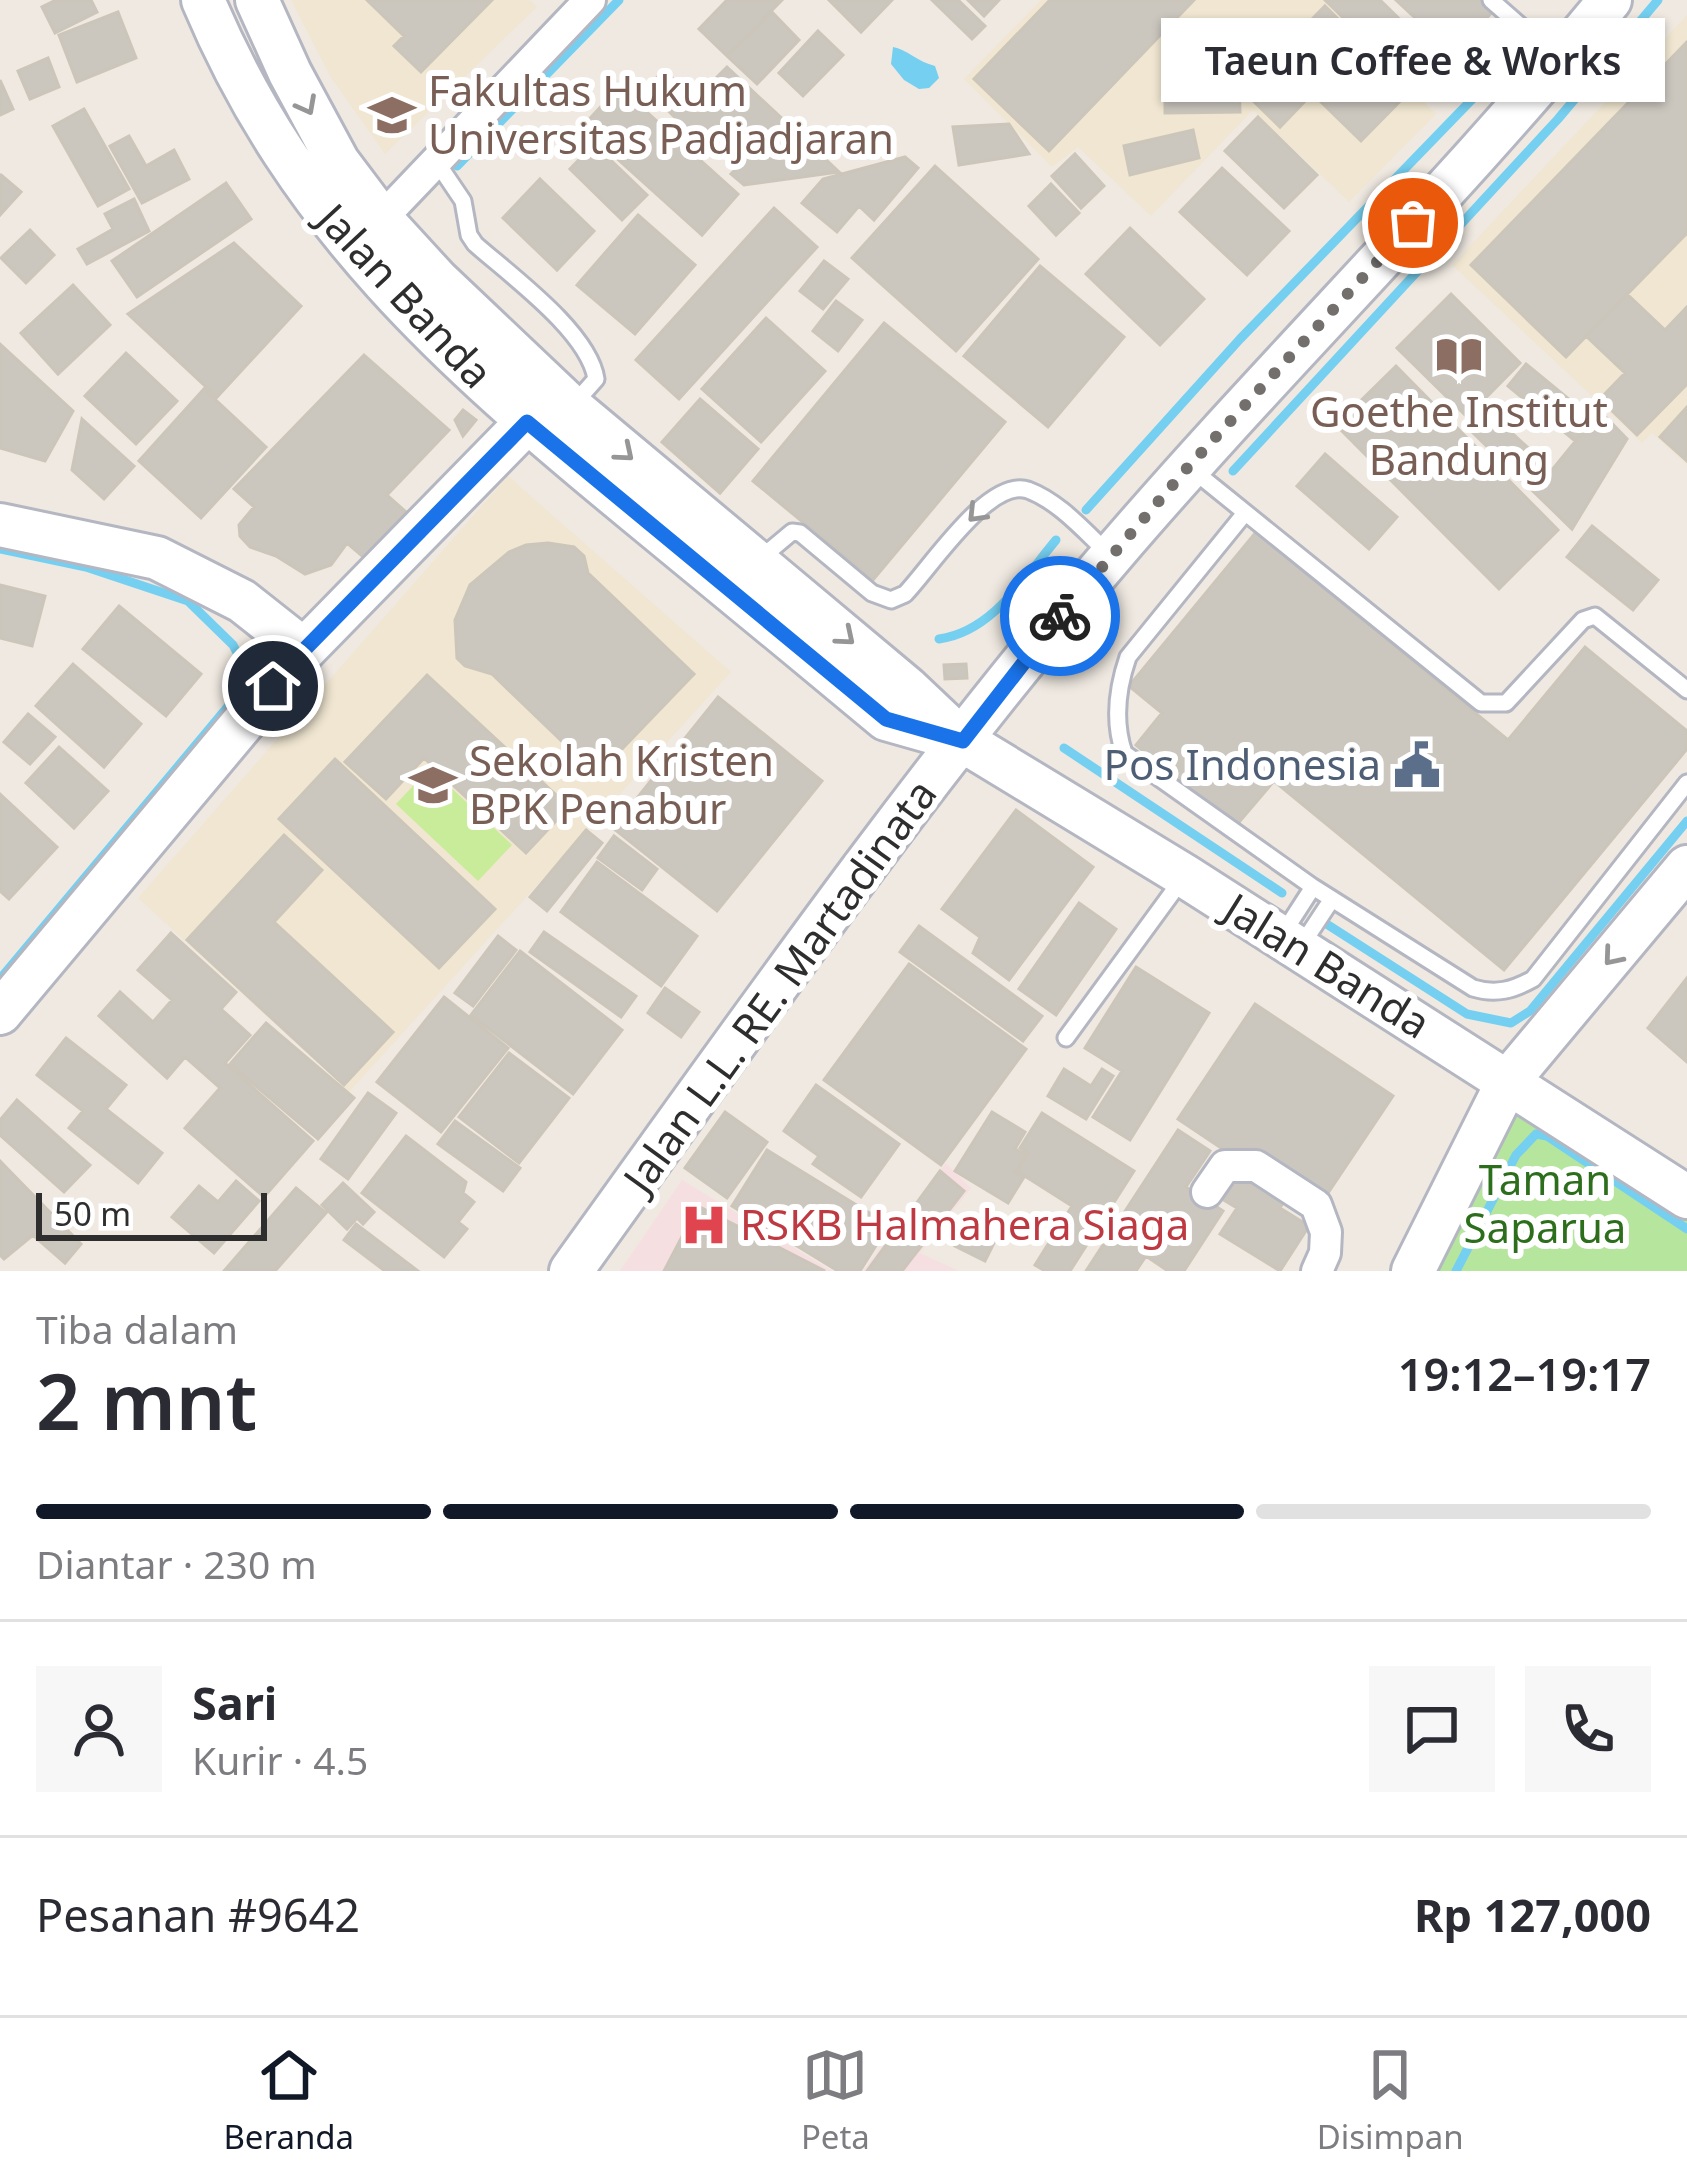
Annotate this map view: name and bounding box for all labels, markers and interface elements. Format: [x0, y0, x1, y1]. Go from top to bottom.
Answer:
callout: Taeun Coffee & Works [1161, 19, 1665, 103]
text: Taeun Coffee & Works [1205, 33, 1621, 86]
place label: Fakultas Hukum Universitas Padjadjaran [428, 61, 894, 166]
school or university icon: Fakultas Hukum Universitas Padjadjaran [367, 90, 417, 140]
one-way arrow [292, 93, 315, 115]
pin [1362, 172, 1464, 274]
street label: Jalan Banda [303, 188, 506, 399]
icon: bag [1380, 190, 1446, 256]
library icon: Goethe Institut Bandung [1434, 331, 1484, 381]
place label: Goethe Institut Bandung [1310, 382, 1608, 487]
one-way arrow [611, 438, 633, 460]
one-way arrow [968, 500, 990, 522]
courier [1000, 556, 1120, 676]
icon: bike [1027, 583, 1093, 649]
one-way arrow [832, 623, 854, 645]
pin [222, 635, 324, 737]
icon: home [240, 653, 306, 719]
place label: Sekolah Kristen BPK Penabur [469, 731, 774, 836]
place label: Pos Indonesia [1104, 735, 1381, 792]
public building icon: Pos Indonesia [1392, 740, 1442, 790]
school or university icon: Sekolah Kristen BPK Penabur [408, 760, 458, 810]
street label: Jalan L.L. RE. Martadinata [607, 767, 948, 1207]
street label: Jalan Banda [1211, 877, 1441, 1051]
one-way arrow [1604, 943, 1626, 965]
park label: Taman Saparua [1464, 1150, 1626, 1255]
scale bar [36, 1187, 267, 1240]
text: 50 m [54, 1191, 131, 1236]
place label: RSKB Halmahera Siaga [740, 1195, 1189, 1252]
hospital icon: RSKB Halmahera Siaga [679, 1200, 729, 1250]
text: Tiba dalam [36, 1302, 238, 1355]
text: 19:12–19:17 [1398, 1343, 1651, 1404]
text: 2 mnt [36, 1347, 257, 1453]
text: Diantar · 230 m [36, 1537, 317, 1590]
button: person [36, 1666, 162, 1792]
button: chat [1369, 1666, 1495, 1792]
button: phone [1525, 1666, 1651, 1792]
text: Sari [192, 1672, 277, 1733]
text: Kurir · 4.5 [192, 1733, 368, 1786]
text: Pesanan #9642 [36, 1884, 360, 1945]
text: Rp 127,000 [1414, 1884, 1651, 1945]
tab: Beranda [223, 2042, 354, 2159]
tab: Peta [801, 2042, 870, 2159]
tab: Disimpan [1317, 2042, 1464, 2159]

